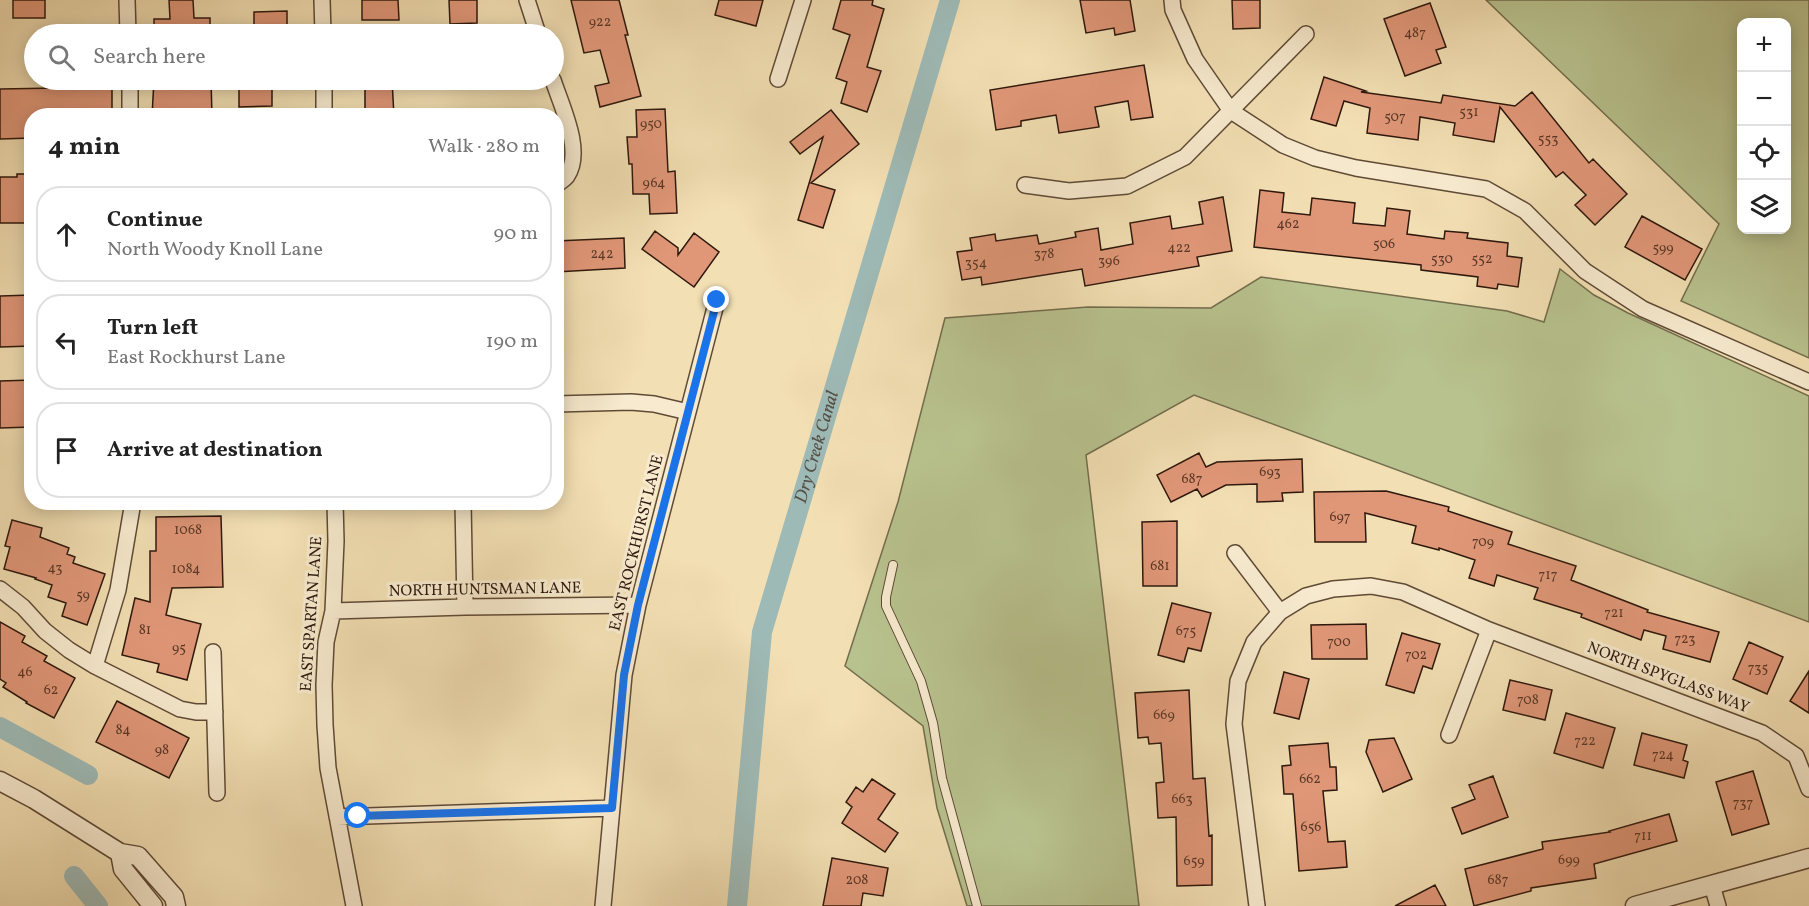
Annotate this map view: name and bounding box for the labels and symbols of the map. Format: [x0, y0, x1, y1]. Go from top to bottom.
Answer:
house number: 922 [589, 13, 611, 32]
house number: 487 [1404, 24, 1426, 43]
house number: 531 [1459, 103, 1479, 122]
house number: 507 [1384, 108, 1406, 127]
house number: 950 [640, 115, 662, 134]
house number: 553 [1538, 130, 1558, 149]
house number: 964 [643, 174, 665, 193]
house number: 462 [1277, 215, 1299, 234]
house number: 506 [1373, 235, 1395, 254]
house number: 422 [1167, 239, 1191, 258]
house number: 599 [1652, 239, 1674, 258]
house number: 242 [591, 245, 613, 264]
house number: 378 [1034, 245, 1054, 264]
house number: 530 [1431, 250, 1453, 269]
house number: 552 [1472, 250, 1493, 269]
house number: 396 [1098, 252, 1120, 271]
house number: 354 [965, 254, 987, 273]
route end [703, 286, 729, 312]
water label: Dry Creek Canal [788, 387, 846, 506]
street label: EAST ROCKHURST LANE [604, 453, 670, 633]
house number: 693 [1259, 463, 1281, 482]
house number: 687 [1182, 470, 1203, 489]
house number: 697 [1329, 508, 1351, 527]
house number: 1068 [174, 521, 202, 540]
house number: 709 [1472, 533, 1494, 552]
street label: EAST SPARTAN LANE [296, 536, 328, 692]
house number: 681 [1150, 557, 1170, 576]
house number: 43 [48, 559, 62, 578]
house number: 1084 [172, 560, 200, 579]
house number: 717 [1538, 566, 1558, 585]
street label: NORTH HUNTSMAN LANE [388, 577, 582, 603]
house number: 59 [76, 586, 90, 605]
house number: 721 [1604, 604, 1624, 623]
house number: 81 [139, 621, 151, 640]
house number: 675 [1176, 622, 1196, 641]
house number: 723 [1675, 630, 1695, 649]
house number: 700 [1327, 633, 1351, 652]
street label: NORTH SPYGLASS WAY [1584, 637, 1752, 719]
house number: 95 [172, 639, 186, 658]
house number: 702 [1405, 646, 1427, 665]
house number: 735 [1748, 659, 1768, 678]
house number: 46 [17, 663, 33, 682]
house number: 62 [44, 681, 58, 700]
house number: 708 [1517, 691, 1539, 710]
house number: 669 [1153, 706, 1175, 725]
house number: 84 [115, 721, 131, 740]
house number: 722 [1574, 732, 1596, 751]
house number: 98 [155, 741, 169, 760]
house number: 724 [1652, 746, 1674, 765]
house number: 662 [1299, 770, 1321, 789]
house number: 663 [1171, 790, 1193, 809]
house number: 737 [1733, 794, 1753, 813]
route start [344, 802, 370, 828]
house number: 656 [1301, 818, 1321, 837]
house number: 711 [1634, 827, 1652, 846]
house number: 699 [1558, 851, 1580, 870]
house number: 659 [1184, 852, 1204, 871]
house number: 208 [846, 871, 868, 890]
house number: 687 [1488, 871, 1509, 890]

